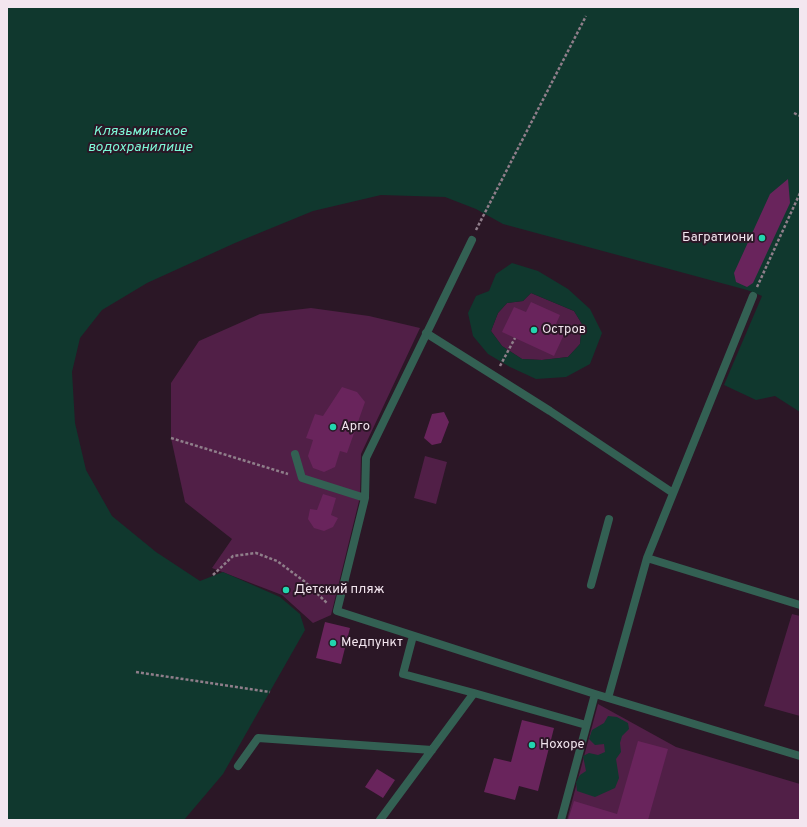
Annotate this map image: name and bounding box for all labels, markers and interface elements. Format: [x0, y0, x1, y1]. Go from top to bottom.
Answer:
water label: Клязьминское водохранилище [88, 124, 192, 156]
place label: Багратиони [682, 230, 754, 246]
marker: Багратиони [757, 233, 767, 243]
place label: Остров [542, 322, 586, 338]
marker: Остров [529, 325, 539, 335]
place label: Арго [341, 419, 370, 435]
marker: Арго [328, 422, 338, 432]
place label: Детский пляж [294, 582, 385, 598]
marker: Детский пляж [281, 585, 291, 595]
place label: Медпункт [341, 635, 403, 651]
marker: Медпункт [328, 638, 338, 648]
place label: Нохоре [540, 737, 585, 753]
marker: Нохоре [527, 740, 537, 750]

